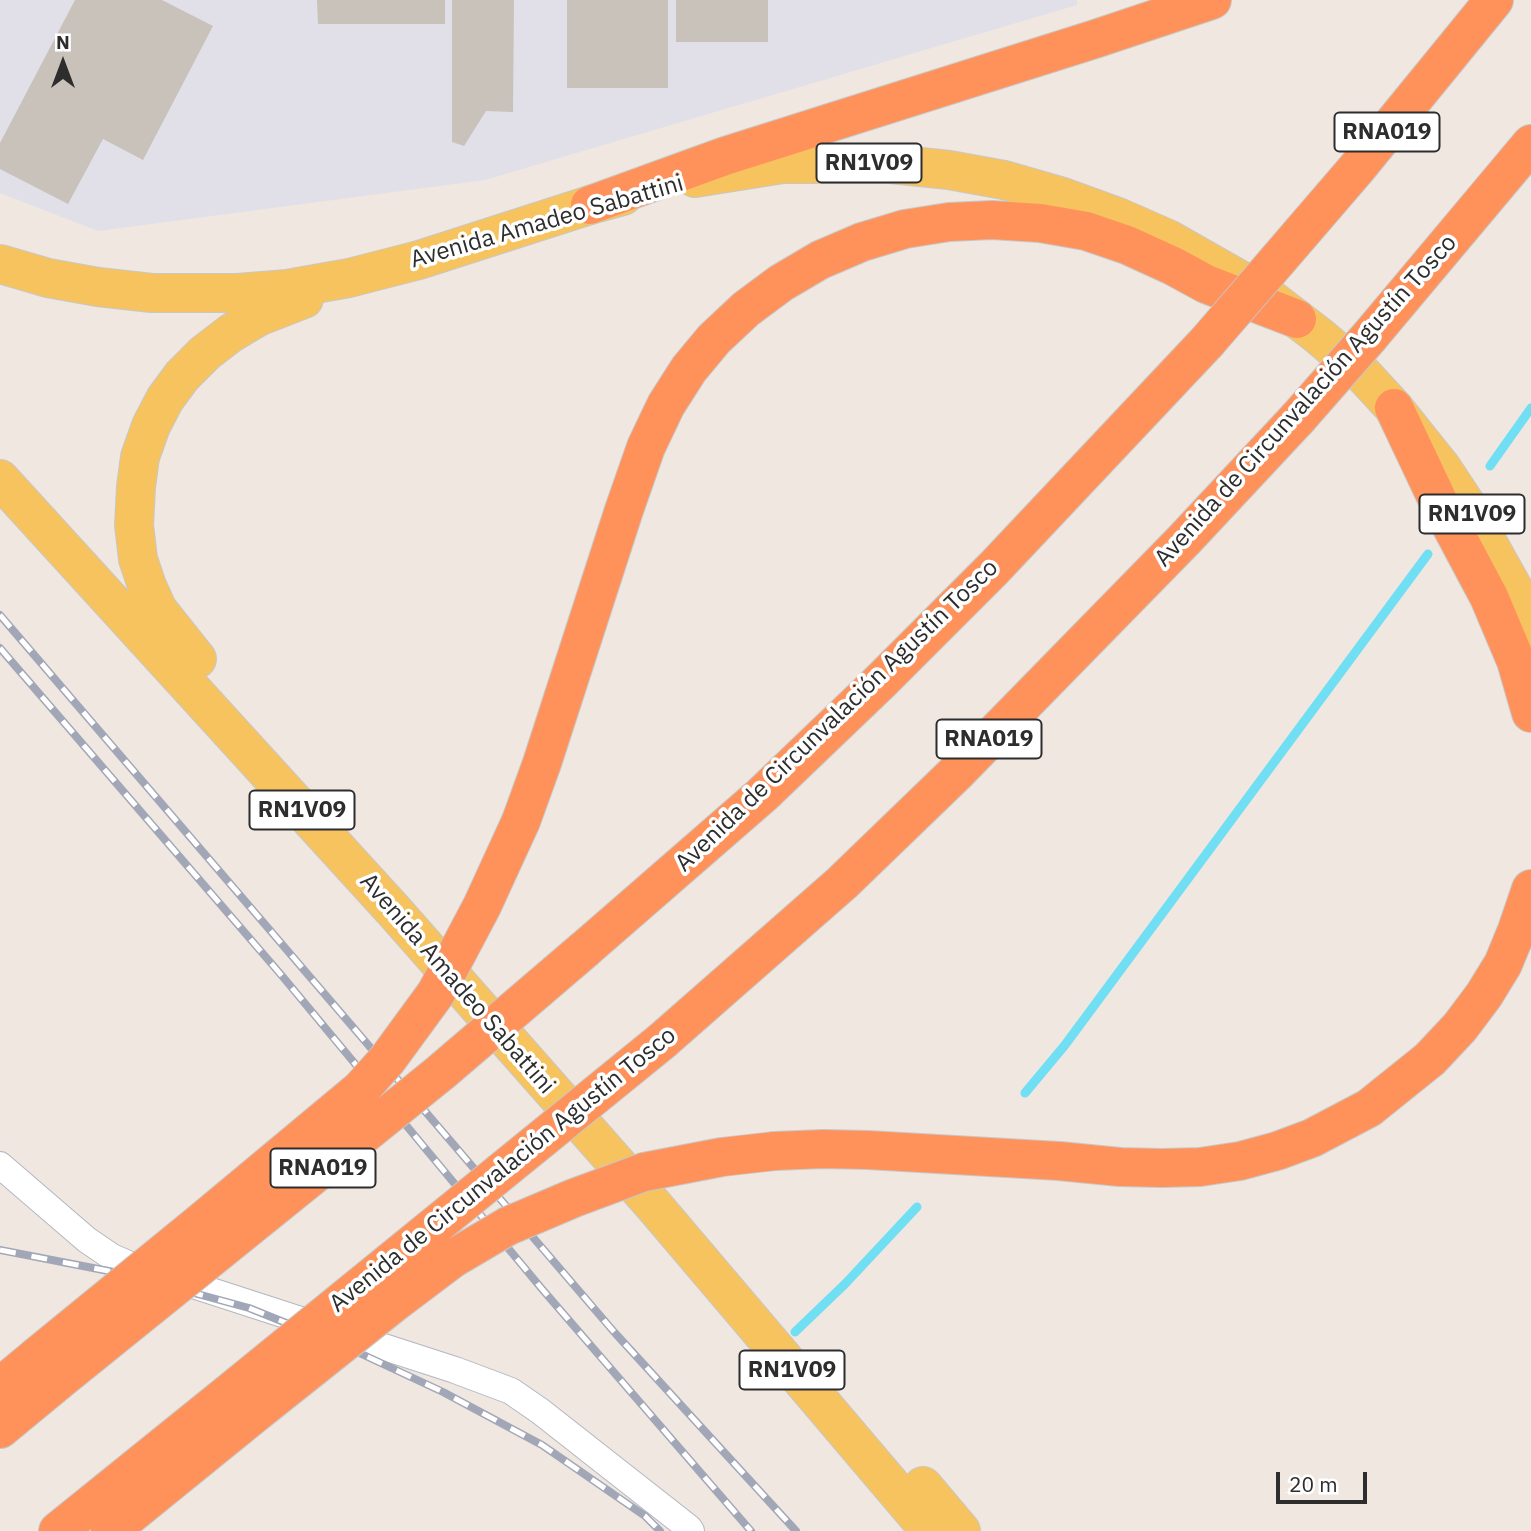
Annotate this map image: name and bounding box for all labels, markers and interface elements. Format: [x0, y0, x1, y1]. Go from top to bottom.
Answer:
north arrow [28, 28, 98, 98]
text: N [56, 30, 70, 54]
road number: RNA019 [1334, 113, 1440, 152]
road number: RN1V09 [816, 144, 922, 182]
street label: Avenida Amadeo Sabattini [407, 169, 687, 275]
street label: Avenida de Circunvalación Agustín Tosco [1149, 229, 1463, 573]
road number: RN1V09 [1420, 494, 1524, 534]
street label: Avenida de Circunvalación Agustín Tosco [670, 554, 1004, 878]
road number: RNA019 [936, 720, 1042, 758]
road number: RN1V09 [250, 790, 354, 830]
street label: Avenida Amadeo Sabattini [353, 868, 561, 1100]
street label: Avenida de Circunvalación Agustín Tosco [324, 1021, 682, 1319]
road number: RNA019 [270, 1148, 376, 1188]
road number: RN1V09 [740, 1350, 844, 1390]
scale bar [1279, 1458, 1370, 1502]
text: 20 m [1289, 1470, 1338, 1498]

